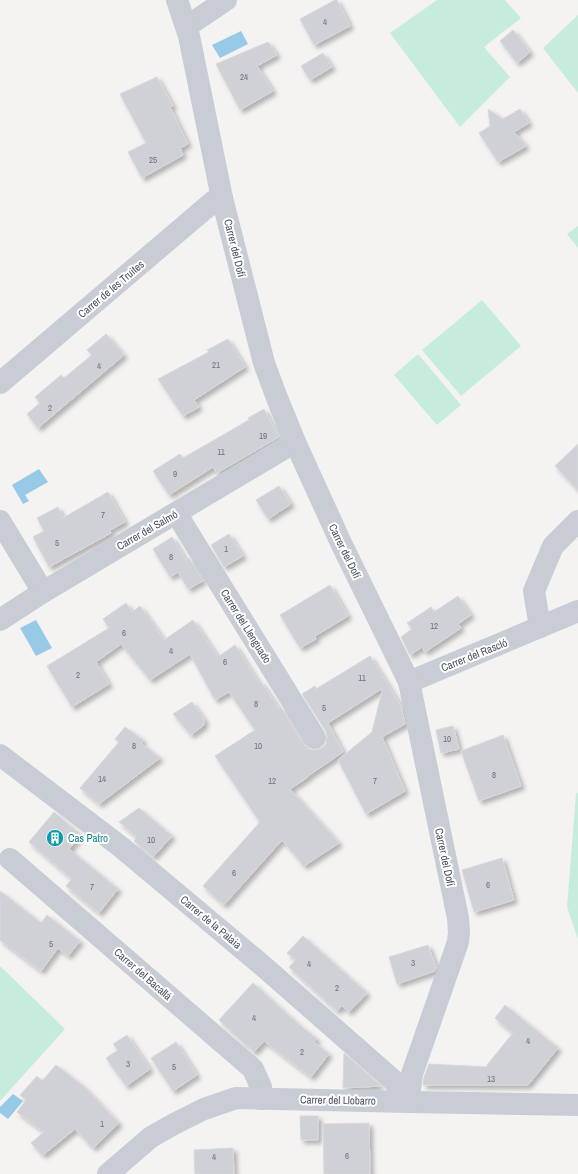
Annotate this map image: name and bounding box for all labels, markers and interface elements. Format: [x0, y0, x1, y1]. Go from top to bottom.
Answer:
house number: 4 [323, 16, 327, 28]
house number: 24 [240, 71, 248, 83]
house number: 25 [149, 154, 157, 166]
street label: Carrer del Dofí [221, 218, 249, 279]
street label: Carrer de les Truites [75, 257, 147, 321]
house number: 21 [212, 359, 220, 371]
house number: 4 [97, 360, 101, 372]
house number: 2 [48, 402, 52, 414]
house number: 19 [259, 430, 267, 442]
house number: 11 [217, 446, 225, 458]
house number: 9 [173, 468, 177, 480]
street label: Carrer del Salmó [114, 507, 180, 553]
house number: 7 [101, 509, 105, 521]
street label: Carrer del Dofí [326, 521, 364, 581]
house number: 5 [55, 537, 59, 549]
house number: 1 [224, 543, 228, 555]
house number: 8 [169, 551, 173, 563]
street label: Carrer del Llenguado [218, 586, 274, 666]
house number: 12 [430, 620, 438, 632]
house number: 6 [122, 627, 126, 639]
street label: Carrer del Rascló [439, 635, 509, 675]
house number: 4 [169, 645, 173, 657]
house number: 6 [223, 656, 227, 668]
house number: 2 [76, 669, 80, 681]
house number: 11 [358, 672, 366, 684]
house number: 8 [254, 698, 258, 710]
house number: 5 [322, 702, 326, 714]
house number: 10 [443, 733, 451, 745]
house number: 8 [132, 740, 136, 752]
house number: 10 [254, 740, 262, 752]
house number: 8 [492, 769, 496, 781]
house number: 14 [98, 773, 106, 785]
house number: 12 [268, 775, 276, 787]
house number: 7 [373, 775, 377, 787]
street label: Carrer del Dofí [432, 827, 458, 888]
building icon: Cas Patro [45, 828, 65, 848]
place label: Cas Patro [68, 831, 108, 845]
house number: 10 [147, 834, 155, 846]
house number: 6 [232, 867, 236, 879]
house number: 6 [486, 879, 490, 891]
house number: 7 [90, 881, 94, 893]
street label: Carrer de la Palaia [178, 892, 244, 952]
house number: 5 [49, 938, 53, 950]
street label: Carrer del Bacallá [111, 945, 175, 1003]
house number: 3 [411, 957, 415, 969]
house number: 4 [307, 958, 311, 970]
house number: 2 [335, 982, 339, 994]
house number: 4 [252, 1012, 256, 1024]
house number: 4 [526, 1035, 530, 1047]
house number: 2 [300, 1046, 304, 1058]
house number: 3 [126, 1058, 130, 1070]
house number: 5 [172, 1061, 176, 1073]
house number: 13 [487, 1073, 495, 1085]
street label: Carrer del Llobarro [300, 1092, 376, 1108]
house number: 1 [100, 1118, 104, 1130]
house number: 6 [345, 1150, 349, 1162]
house number: 4 [212, 1151, 216, 1163]

